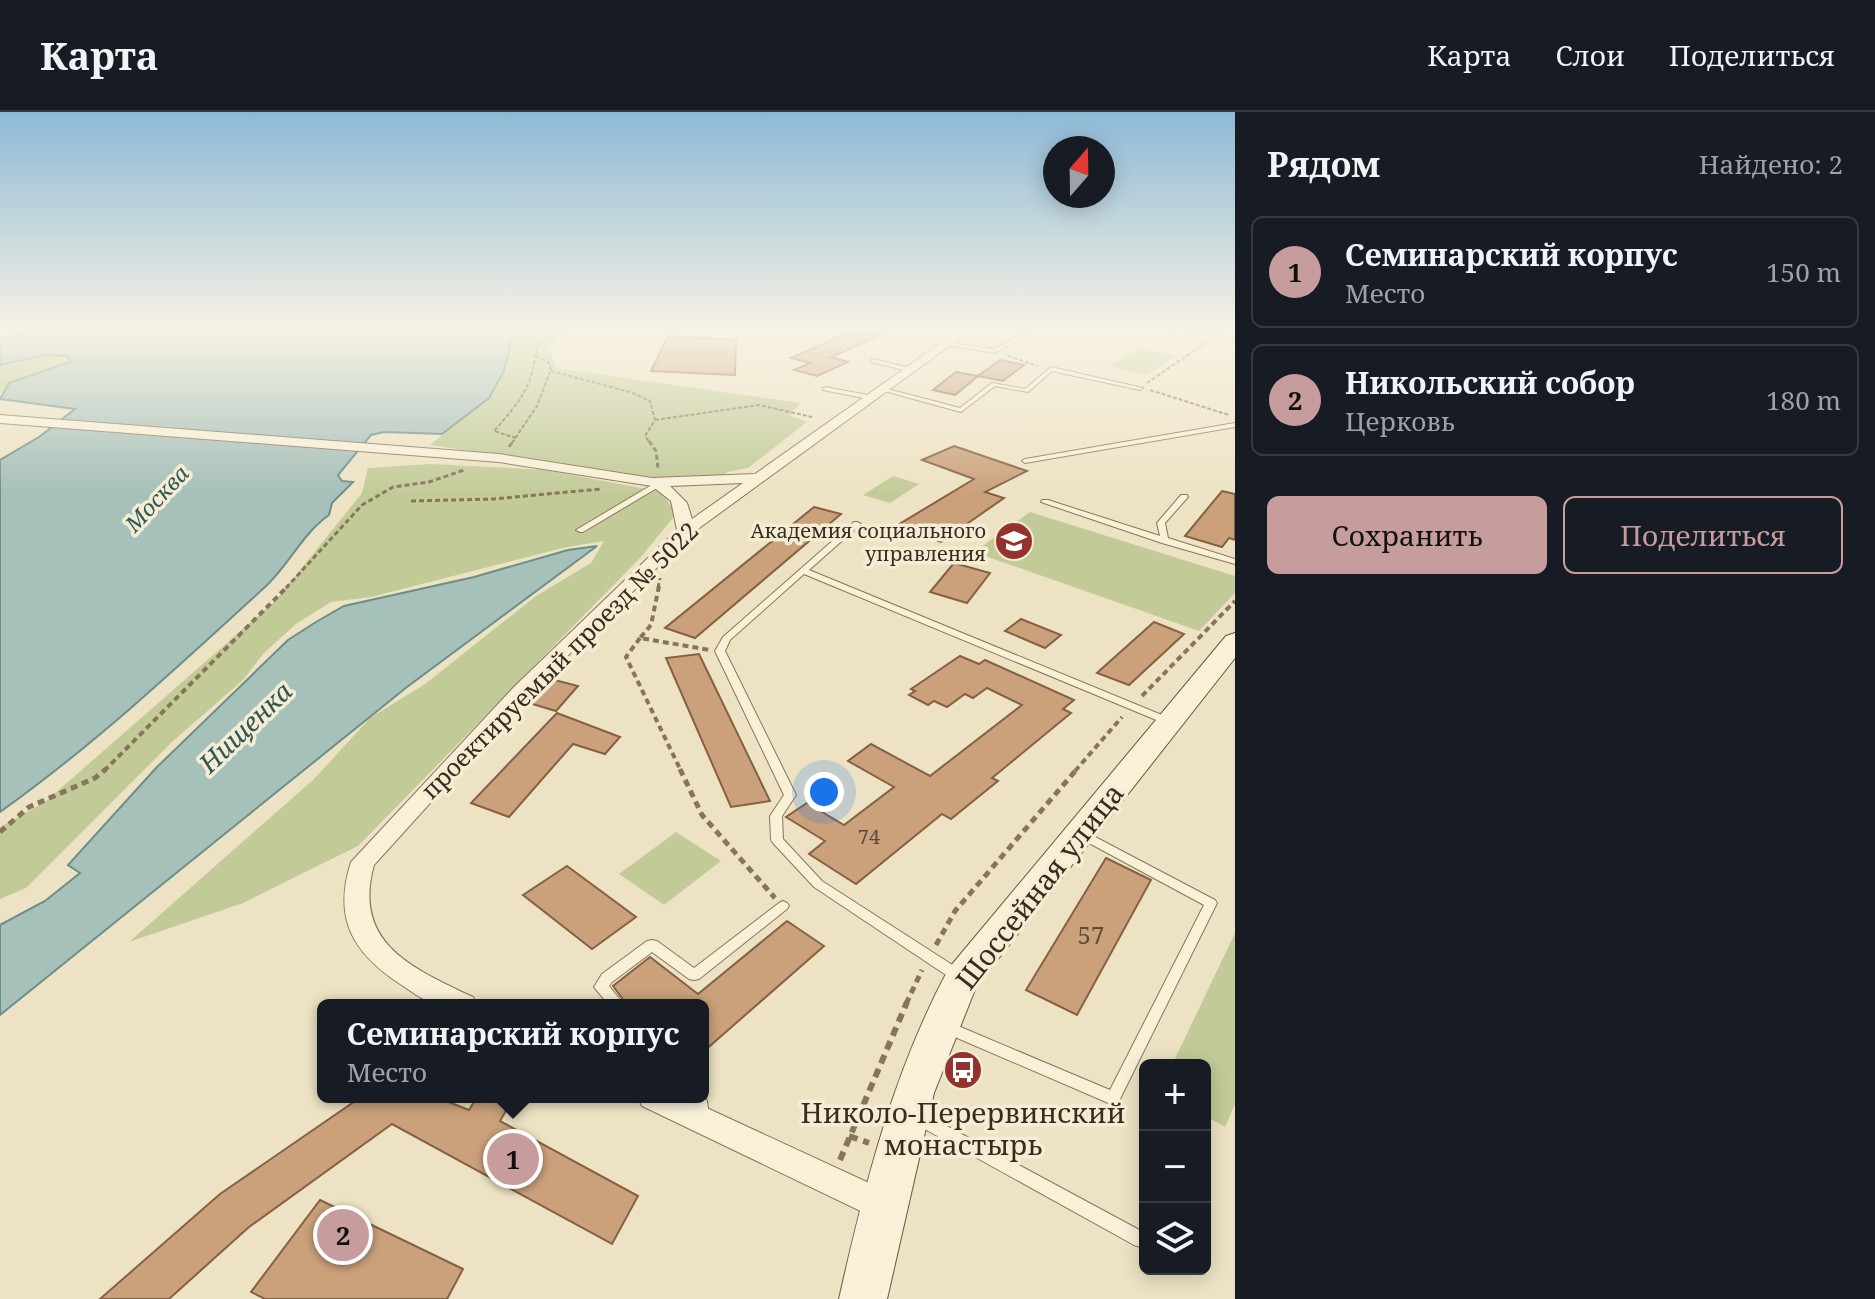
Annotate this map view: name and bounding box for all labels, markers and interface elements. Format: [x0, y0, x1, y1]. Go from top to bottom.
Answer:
text: Карта [40, 29, 158, 81]
text: Карта [1427, 36, 1511, 74]
text: Слои [1555, 36, 1625, 74]
text: Поделиться [1669, 36, 1835, 74]
north arrow [1043, 136, 1115, 208]
text: Рядом [1267, 141, 1380, 187]
text: Найдено: 2 [1699, 146, 1843, 182]
text: Семинарский корпус [1345, 234, 1678, 275]
text: 1 [1288, 254, 1302, 290]
text: 150 m [1766, 254, 1841, 290]
text: Место [1345, 275, 1425, 311]
text: Никольский собор [1345, 362, 1635, 403]
text: 2 [1288, 382, 1302, 418]
text: 180 m [1766, 382, 1841, 418]
text: Церковь [1345, 403, 1455, 439]
water label: Москва [117, 458, 195, 539]
button: Сохранить [1267, 496, 1547, 574]
button: Поделиться [1563, 496, 1843, 574]
street label: проектируемый проезд № 5022 [413, 514, 705, 806]
place label: Академия социального управления [751, 517, 986, 567]
school or university icon: Академия социального управления [993, 520, 1035, 562]
water label: Нищенка [190, 673, 300, 781]
your location [804, 772, 844, 812]
street label: Шоссейная улица [946, 775, 1132, 997]
house number: 74 [858, 823, 880, 850]
house number: 57 [1078, 918, 1104, 951]
popup [317, 999, 709, 1103]
text: Семинарский корпус [347, 1013, 679, 1054]
bus stop icon: Николо-Перервинский монастырь [942, 1049, 984, 1091]
text: Место [347, 1054, 427, 1090]
map controls [1139, 1059, 1211, 1275]
button: + [1139, 1059, 1211, 1131]
place label: Николо-Перервинский монастырь [801, 1093, 1125, 1163]
pin: 1 [487, 1129, 539, 1189]
button: − [1139, 1131, 1211, 1203]
button: layers [1139, 1203, 1211, 1275]
pin: 2 [317, 1205, 369, 1265]

